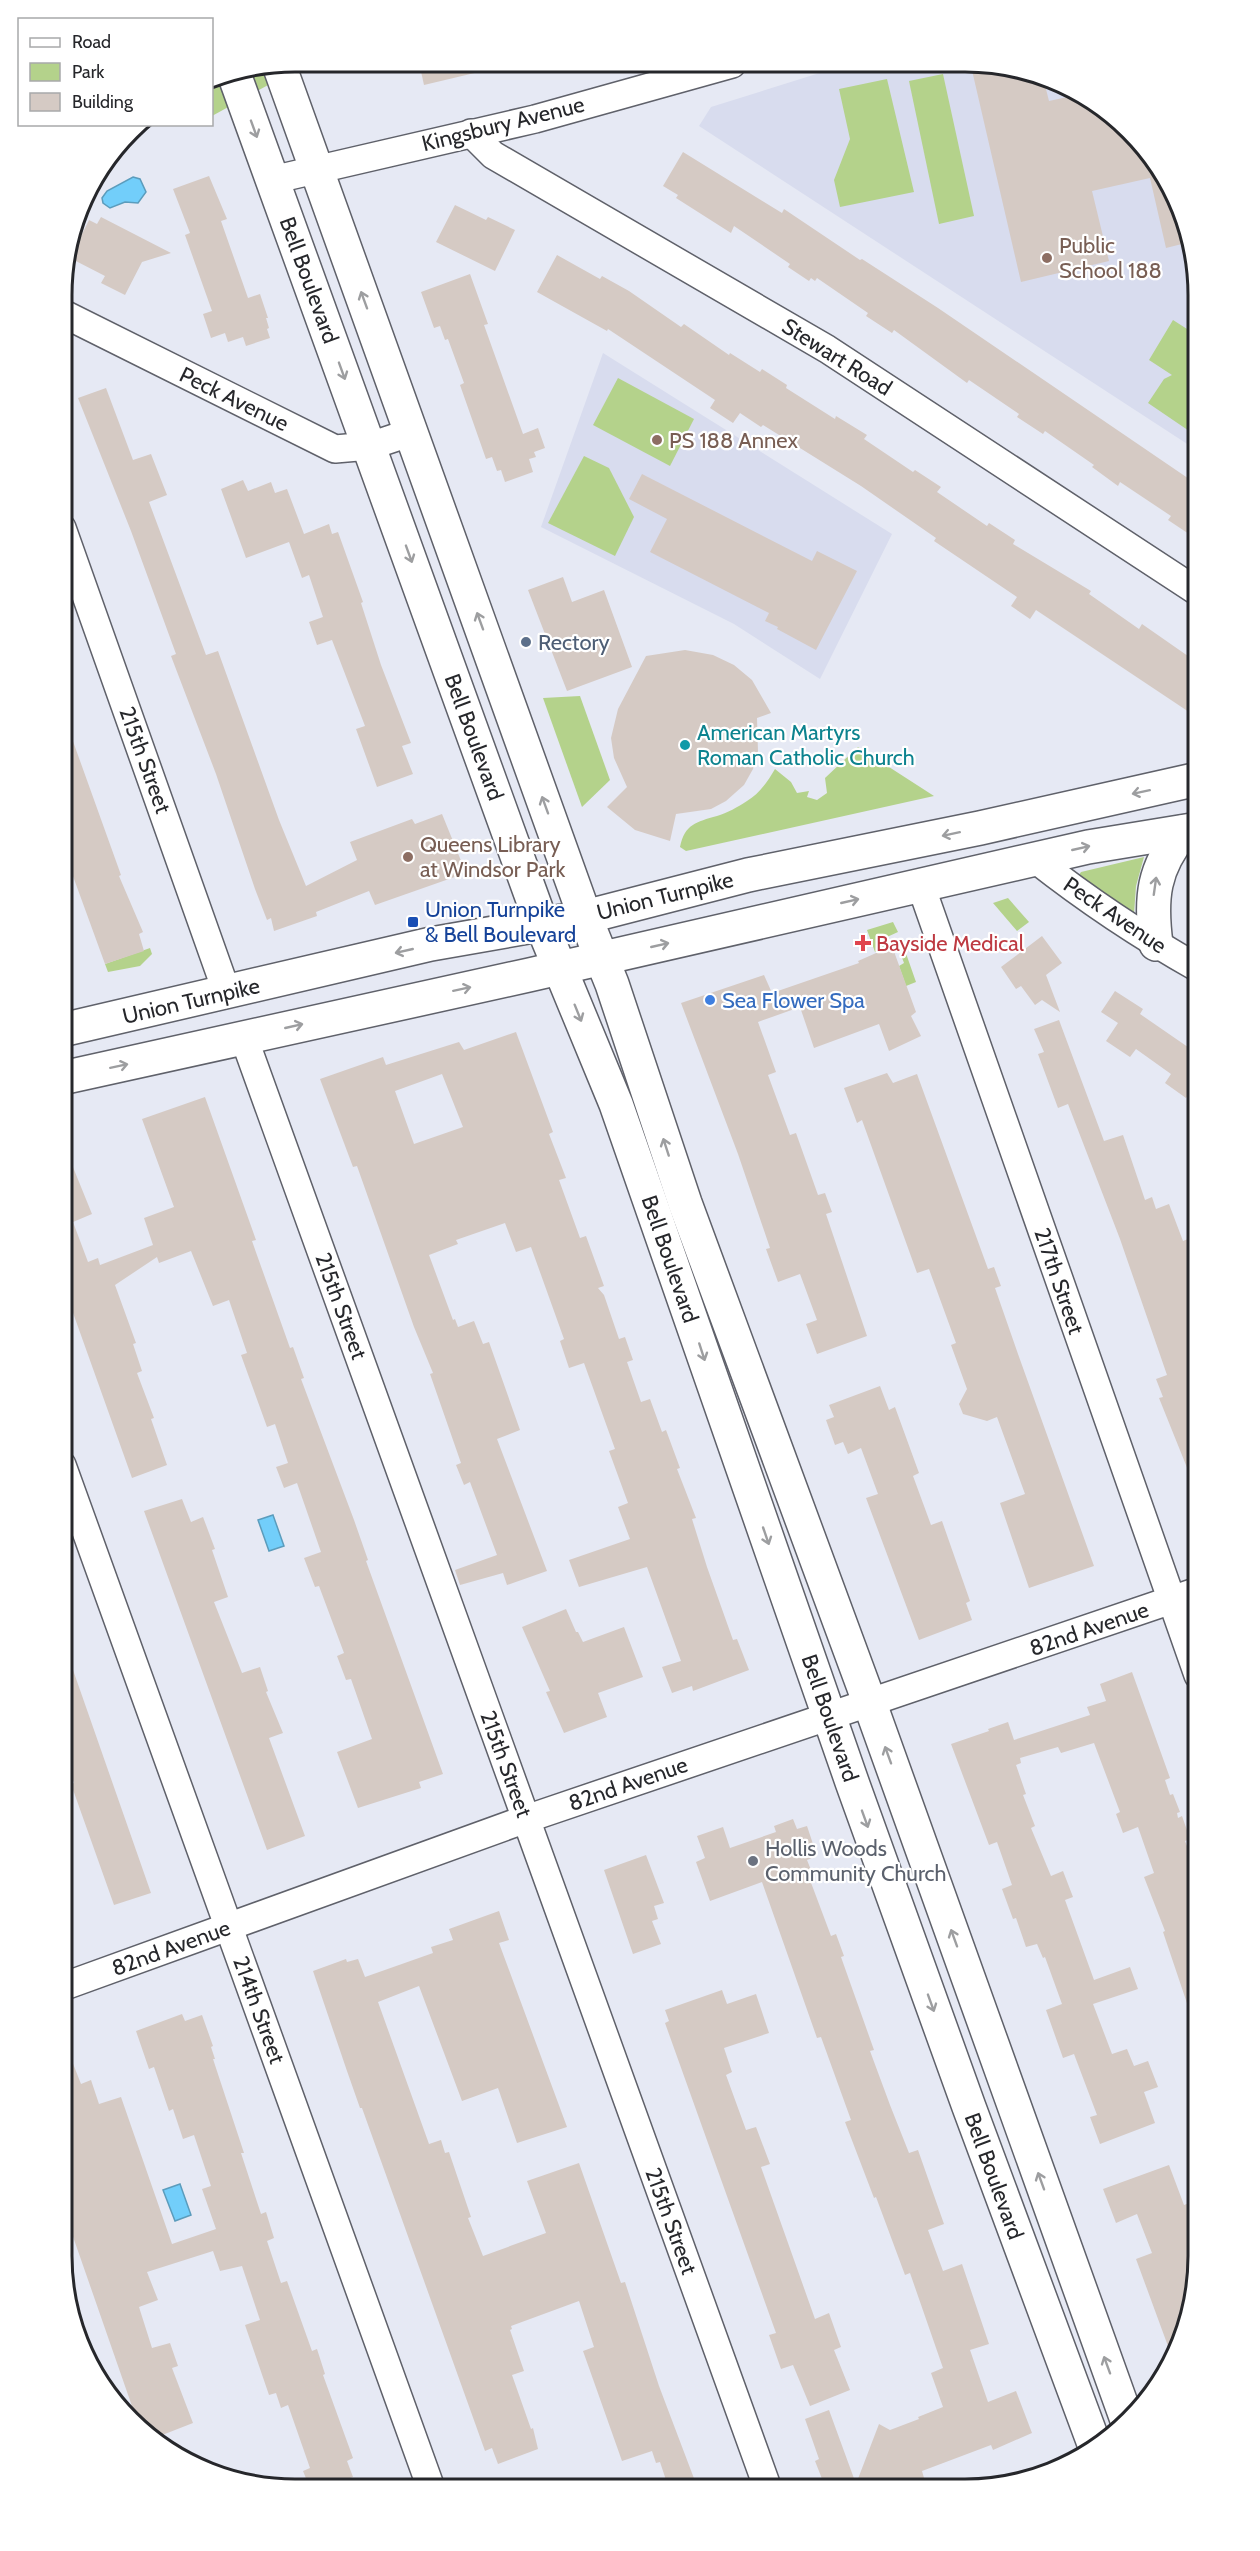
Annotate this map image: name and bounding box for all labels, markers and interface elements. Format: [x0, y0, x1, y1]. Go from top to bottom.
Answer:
legend [18, 18, 213, 126]
text: Road [72, 31, 111, 53]
text: Park [72, 61, 105, 83]
text: Building [72, 91, 134, 113]
street label: Kingsbury Avenue [419, 91, 587, 157]
one-way arrow [249, 119, 260, 138]
street label: Bell Boulevard [274, 213, 344, 347]
place label: Public School 188 [1059, 232, 1162, 284]
marker: Public School 188 [1040, 251, 1054, 265]
one-way arrow [357, 291, 368, 310]
street label: Stewart Road [777, 313, 897, 401]
street label: Peck Avenue [175, 361, 293, 437]
one-way arrow [338, 361, 349, 380]
place label: PS 188 Annex [669, 427, 798, 454]
marker: PS 188 Annex [650, 433, 664, 447]
one-way arrow [404, 544, 415, 563]
one-way arrow [473, 613, 484, 631]
place label: Rectory [538, 629, 610, 656]
marker: Rectory [519, 635, 533, 649]
street label: Bell Boulevard [439, 670, 509, 804]
street label: 215th Street [113, 703, 177, 818]
place label: American Martyrs Roman Catholic Church [697, 719, 915, 771]
marker: American Martyrs Roman Catholic Church [678, 738, 692, 752]
one-way arrow [1132, 787, 1151, 798]
one-way arrow [539, 796, 550, 815]
one-way arrow [942, 829, 961, 840]
place label: Queens Library at Windsor Park [420, 831, 565, 883]
one-way arrow [1071, 842, 1090, 854]
marker: Queens Library at Windsor Park [401, 850, 415, 864]
street label: Union Turnpike [594, 866, 736, 926]
street label: Peck Avenue [1058, 871, 1172, 959]
one-way arrow [1150, 877, 1161, 896]
one-way arrow [840, 895, 859, 907]
place label: Union Turnpike & Bell Boulevard [425, 896, 576, 948]
marker: Union Turnpike & Bell Boulevard [406, 915, 420, 929]
place label: Bayside Medical [876, 930, 1025, 957]
marker: Bayside Medical [854, 934, 872, 952]
one-way arrow [649, 939, 669, 950]
one-way arrow [394, 946, 414, 957]
street label: Union Turnpike [120, 972, 262, 1030]
one-way arrow [452, 983, 472, 994]
place label: Sea Flower Spa [722, 987, 865, 1014]
marker: Sea Flower Spa [703, 993, 717, 1007]
one-way arrow [573, 1003, 584, 1022]
one-way arrow [284, 1020, 303, 1032]
one-way arrow [109, 1059, 128, 1071]
one-way arrow [660, 1138, 671, 1157]
street label: Bell Boulevard [636, 1192, 704, 1326]
street label: 217th Street [1028, 1224, 1090, 1338]
street label: 215th Street [309, 1249, 373, 1364]
one-way arrow [697, 1342, 708, 1361]
one-way arrow [761, 1526, 772, 1545]
street label: 82nd Avenue [1026, 1596, 1152, 1662]
street label: Bell Boulevard [796, 1651, 864, 1785]
street label: 215th Street [474, 1707, 538, 1822]
one-way arrow [882, 1746, 893, 1765]
street label: 82nd Avenue [565, 1751, 691, 1817]
one-way arrow [861, 1809, 872, 1828]
place label: Hollis Woods Community Church [765, 1835, 946, 1887]
marker: Hollis Woods Community Church [746, 1854, 760, 1868]
street label: 82nd Avenue [108, 1914, 234, 1982]
one-way arrow [948, 1929, 959, 1948]
street label: 214th Street [227, 1953, 291, 2068]
one-way arrow [927, 1993, 938, 2012]
street label: Bell Boulevard [959, 2109, 1029, 2243]
street label: 215th Street [639, 2164, 703, 2279]
one-way arrow [1035, 2172, 1046, 2191]
one-way arrow [1101, 2356, 1112, 2374]

